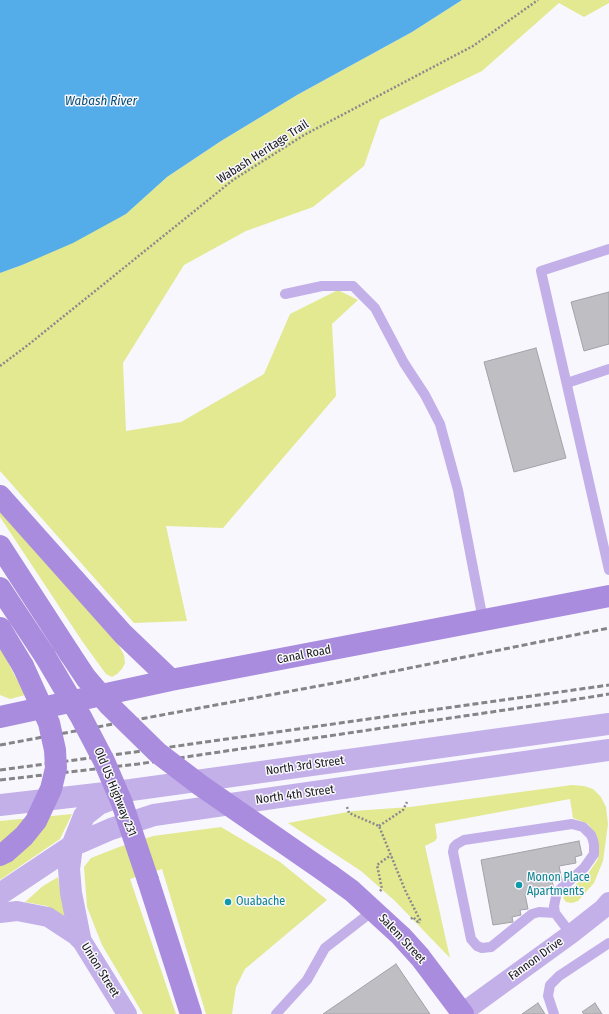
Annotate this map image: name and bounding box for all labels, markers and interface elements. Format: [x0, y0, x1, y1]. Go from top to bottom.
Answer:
water label: Wabash River [65, 93, 137, 109]
street label: Wabash Heritage Trail [215, 117, 311, 187]
street label: Canal Road [276, 643, 332, 667]
street label: Old US Highway 231 [91, 745, 139, 839]
street label: North 3rd Street [265, 753, 345, 779]
street label: North 4th Street [255, 782, 335, 808]
place label: Monon Place Apartments [527, 871, 590, 899]
marker: Monon Place Apartments [514, 880, 524, 890]
place label: Ouabache [236, 895, 285, 909]
marker: Ouabache [223, 897, 233, 907]
street label: Salem Street [375, 911, 429, 967]
street label: Fannon Drive [506, 934, 566, 984]
street label: Union Street [78, 940, 122, 1000]

